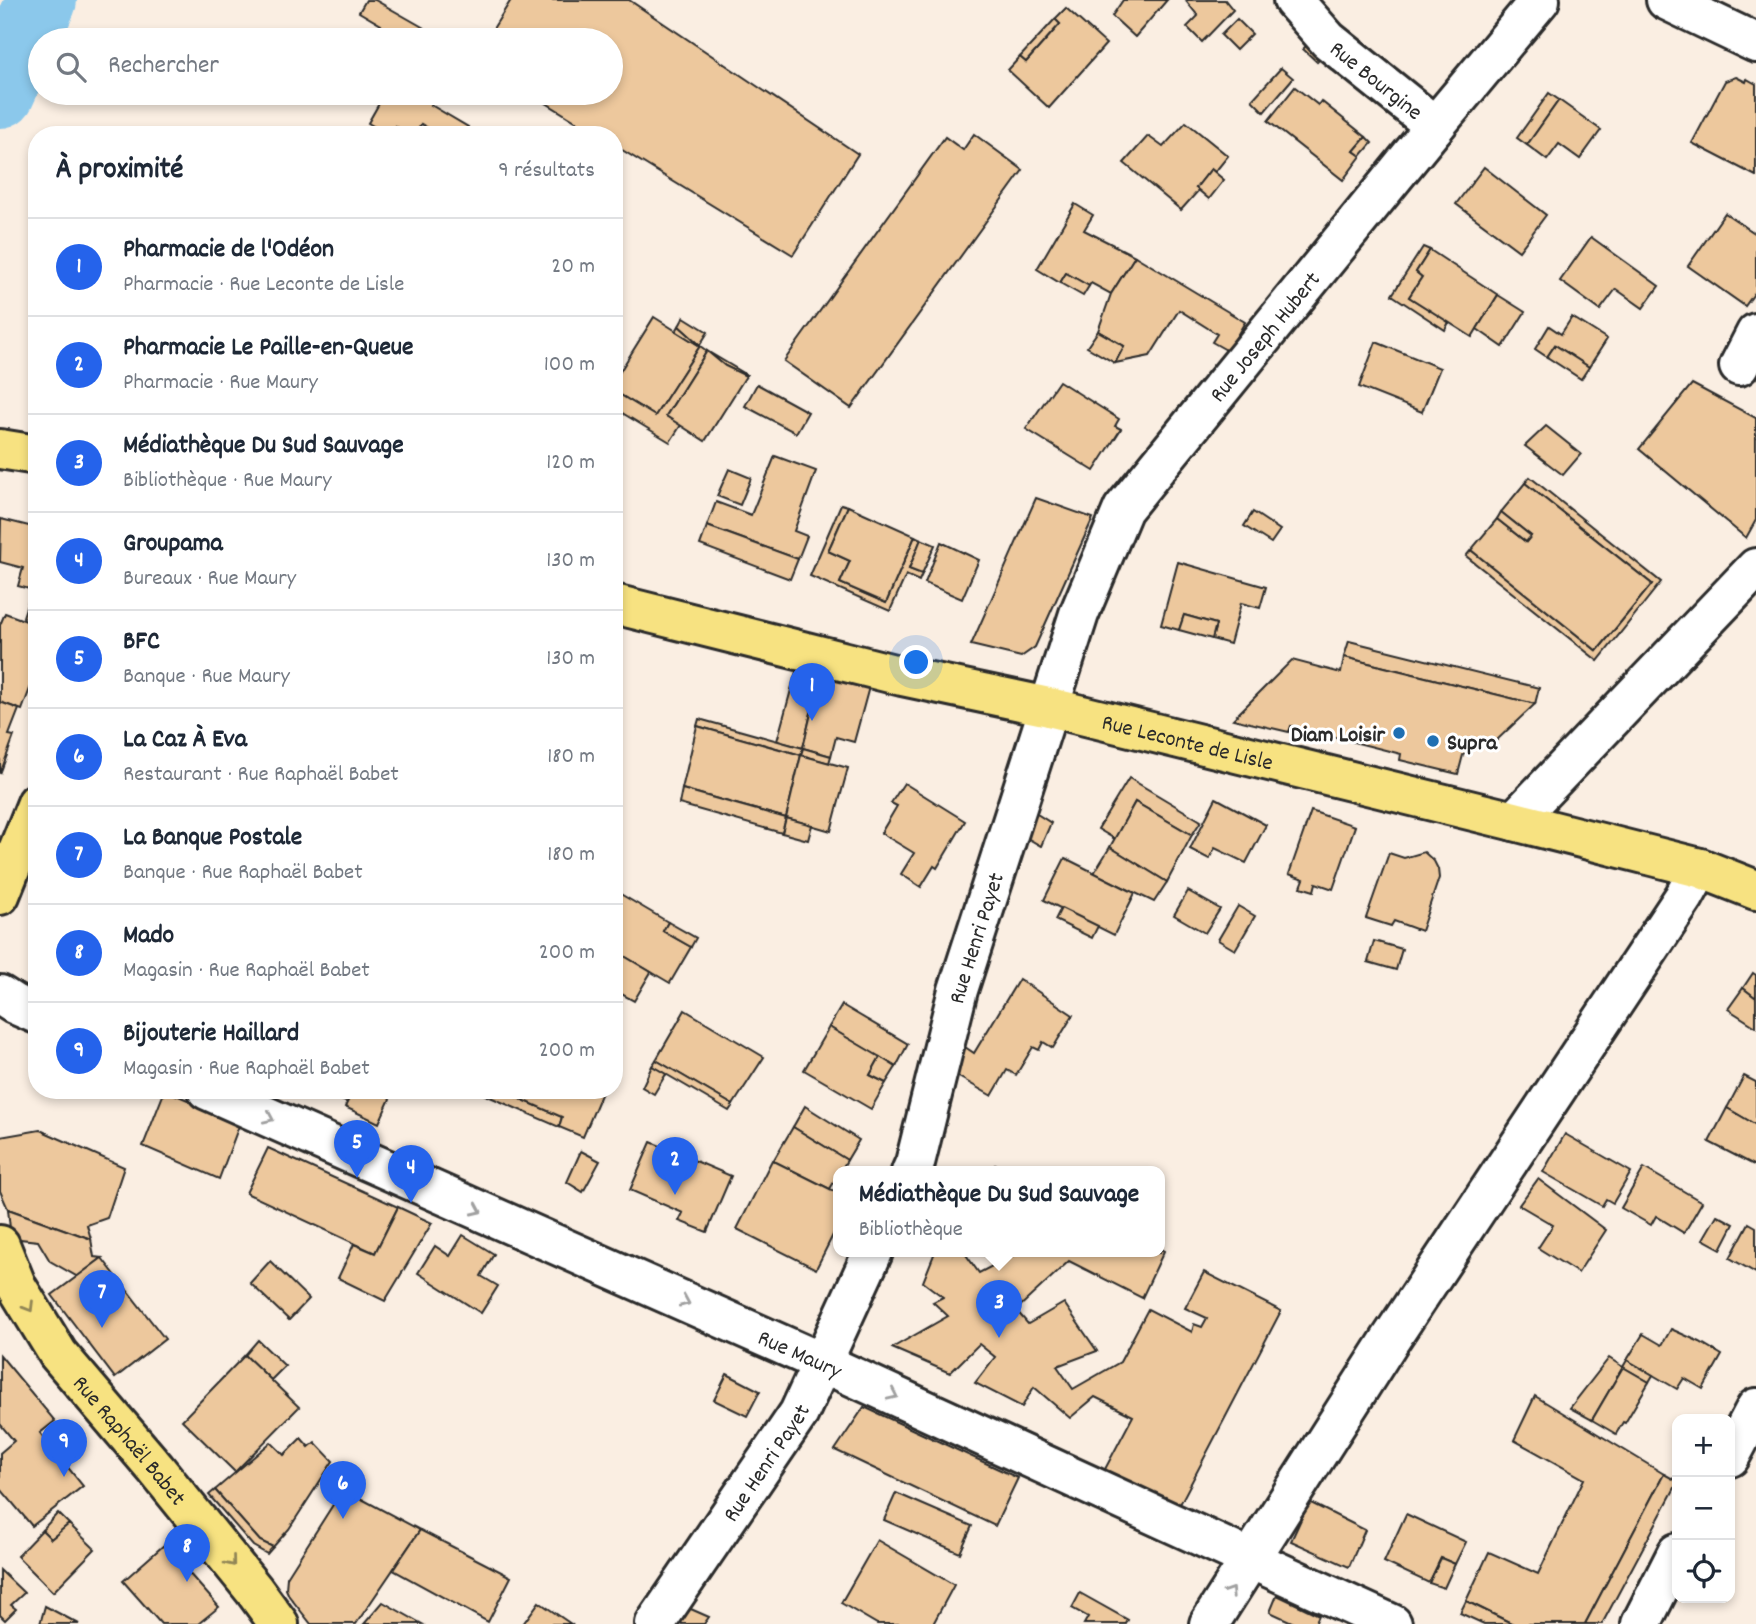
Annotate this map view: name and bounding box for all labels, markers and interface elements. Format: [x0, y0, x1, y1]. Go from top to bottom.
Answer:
search box [28, 28, 623, 105]
street label: Rue Bourgine [1321, 34, 1428, 130]
icon: search [52, 48, 90, 86]
text: Rechercher [108, 48, 219, 85]
text: À proximité [56, 150, 183, 193]
text: 9 résultats [498, 155, 595, 188]
text: Pharmacie de l'Odéon [123, 232, 334, 269]
text: 1 [76, 251, 82, 284]
text: 20 m [551, 251, 595, 284]
street label: Rue Joseph Hubert [1203, 266, 1330, 411]
text: Pharmacie · Rue Leconte de Lisle [123, 269, 404, 302]
text: Pharmacie Le Paille-en-Queue [123, 330, 414, 367]
text: 2 [74, 349, 84, 382]
text: 100 m [544, 349, 595, 382]
text: Pharmacie · Rue Maury [123, 367, 318, 400]
text: Médiathèque Du Sud Sauvage [123, 428, 404, 465]
text: 3 [74, 447, 84, 480]
text: 120 m [546, 447, 595, 480]
text: Bibliothèque · Rue Maury [123, 465, 332, 498]
text: Groupama [123, 526, 223, 563]
text: 4 [74, 545, 84, 578]
text: 130 m [546, 545, 595, 578]
text: Bureaux · Rue Maury [123, 563, 296, 596]
text: BFC [123, 624, 160, 661]
text: 5 [74, 643, 84, 676]
text: 130 m [546, 643, 595, 676]
your location [899, 645, 933, 679]
text: Banque · Rue Maury [123, 661, 290, 694]
pin: 1 [789, 663, 835, 721]
street label: Rue Leconte de Lisle [1098, 708, 1276, 781]
place label: Diam Loisir [1291, 720, 1385, 753]
text: La Caz À Eva [123, 722, 247, 759]
marker: Diam Loisir [1391, 725, 1407, 741]
place label: Supra [1447, 728, 1498, 761]
marker: Supra [1425, 733, 1441, 749]
text: 6 [73, 741, 85, 774]
text: 180 m [547, 741, 595, 774]
text: Restaurant · Rue Raphaël Babet [123, 759, 399, 792]
text: La Banque Postale [123, 820, 302, 857]
text: 7 [75, 839, 83, 872]
text: 180 m [547, 839, 595, 872]
text: Banque · Rue Raphaël Babet [123, 857, 363, 890]
street label: Rue Henri Payet [942, 869, 1015, 1008]
text: Mado [123, 918, 174, 955]
text: 8 [74, 937, 84, 970]
text: 200 m [539, 937, 595, 970]
text: Magasin · Rue Raphaël Babet [123, 955, 370, 988]
text: Bijouterie Haillard [123, 1016, 299, 1053]
text: 9 [74, 1035, 84, 1068]
text: 200 m [539, 1035, 595, 1068]
text: Magasin · Rue Raphaël Babet [123, 1053, 370, 1086]
one-way arrow [262, 1110, 274, 1124]
pin: 5 [334, 1120, 380, 1178]
pin: 2 [652, 1137, 698, 1195]
pin: 4 [388, 1145, 434, 1203]
popup [833, 1166, 1165, 1257]
text: Médiathèque Du Sud Sauvage [859, 1177, 1139, 1214]
one-way arrow [470, 1202, 483, 1216]
text: Bibliothèque [859, 1214, 963, 1247]
pin: 7 [79, 1270, 125, 1328]
pin: 3 [976, 1280, 1022, 1338]
one-way arrow [678, 1294, 691, 1308]
one-way arrow [21, 1300, 34, 1313]
street label: Rue Maury [752, 1323, 847, 1390]
street label: Rue Raphaël Babet [63, 1369, 192, 1514]
one-way arrow [886, 1387, 898, 1401]
street label: Rue Henri Payet [716, 1400, 821, 1530]
map controls [1672, 1414, 1735, 1603]
button: + [1672, 1414, 1735, 1477]
pin: 9 [41, 1419, 87, 1477]
pin: 6 [320, 1461, 366, 1519]
button: − [1672, 1477, 1735, 1540]
pin: 8 [164, 1524, 210, 1582]
button: locate [1672, 1540, 1735, 1603]
one-way arrow [223, 1553, 235, 1566]
one-way arrow [1221, 1587, 1234, 1600]

